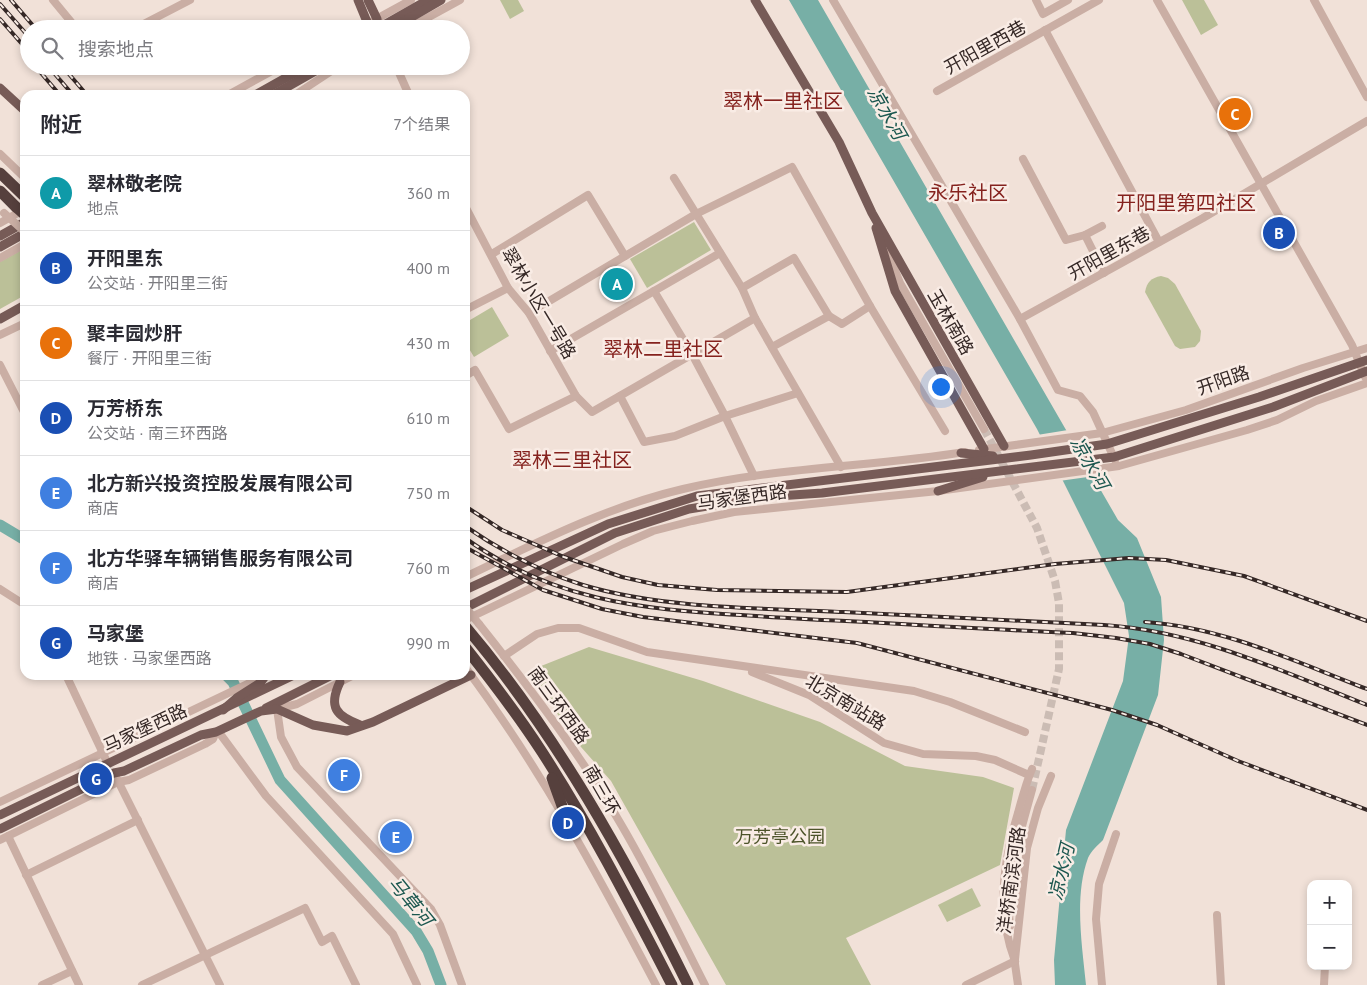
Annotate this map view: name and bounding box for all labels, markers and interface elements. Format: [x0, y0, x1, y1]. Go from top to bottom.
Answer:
street label: 开阳里西巷 [940, 15, 1030, 79]
search box [20, 20, 470, 75]
icon: search [38, 34, 66, 62]
text: 搜索地点 [78, 37, 154, 61]
water label: 凉水河 [862, 82, 914, 147]
district label: 翠林一里社区 [723, 88, 843, 114]
pin: C [1219, 95, 1251, 133]
text: 附近 [40, 111, 82, 138]
text: 7个结果 [393, 114, 450, 134]
text: 翠林敬老院 [87, 171, 182, 195]
district label: 永乐社区 [928, 180, 1008, 206]
text: A [51, 183, 61, 203]
text: 360 m [407, 183, 450, 203]
district label: 开阳里第四社区 [1116, 190, 1256, 216]
text: 地点 [87, 198, 119, 218]
pin: B [1263, 214, 1295, 252]
street label: 开阳里东巷 [1064, 221, 1154, 285]
street label: 翠林小区一号路 [497, 243, 581, 363]
text: 开阳里东 [87, 246, 163, 270]
text: B [51, 258, 61, 278]
text: 400 m [407, 258, 450, 278]
pin: A [601, 265, 633, 303]
text: 公交站 · 开阳里三街 [87, 273, 228, 293]
street label: 玉林南路 [923, 285, 979, 359]
text: 聚丰园炒肝 [87, 321, 182, 345]
text: C [52, 333, 60, 353]
text: 430 m [407, 333, 450, 353]
district label: 翠林二里社区 [603, 336, 723, 362]
text: 餐厅 · 开阳里三街 [87, 348, 212, 368]
street label: 开阳路 [1194, 360, 1252, 400]
your location [928, 374, 954, 400]
text: 万芳桥东 [87, 396, 163, 420]
text: D [51, 408, 61, 428]
text: 610 m [407, 408, 450, 428]
text: 公交站 · 南三环西路 [87, 423, 228, 443]
water label: 凉水河 [1065, 432, 1117, 497]
district label: 翠林三里社区 [512, 447, 632, 473]
text: 北方新兴投资控股发展有限公司 [87, 471, 353, 495]
street label: 马家堡西路 [696, 479, 788, 515]
text: E [52, 483, 60, 503]
text: 750 m [407, 483, 450, 503]
text: 商店 [87, 498, 119, 518]
text: 北方华驿车辆销售服务有限公司 [87, 546, 353, 570]
text: F [52, 558, 60, 578]
text: 760 m [407, 558, 450, 578]
text: 商店 [87, 573, 119, 593]
text: 马家堡 [87, 621, 144, 645]
text: G [51, 633, 61, 653]
text: 990 m [407, 633, 450, 653]
text: 地铁 · 马家堡西路 [87, 648, 212, 668]
street label: 南三环西路 [523, 662, 595, 748]
street label: 北京南站路 [802, 669, 890, 735]
street label: 马家堡西路 [99, 699, 191, 757]
pin: F [328, 756, 360, 794]
pin: G [80, 760, 112, 798]
street label: 南三环 [579, 761, 625, 819]
pin: D [552, 804, 584, 842]
pin: E [380, 818, 412, 856]
park label: 万芳亭公园 [735, 825, 825, 848]
street label: 洋桥南滨河路 [992, 825, 1030, 935]
water label: 凉水河 [1043, 838, 1080, 902]
water label: 马草河 [384, 871, 441, 934]
map controls [1307, 880, 1352, 970]
button: + [1307, 880, 1352, 925]
button: − [1307, 925, 1352, 970]

